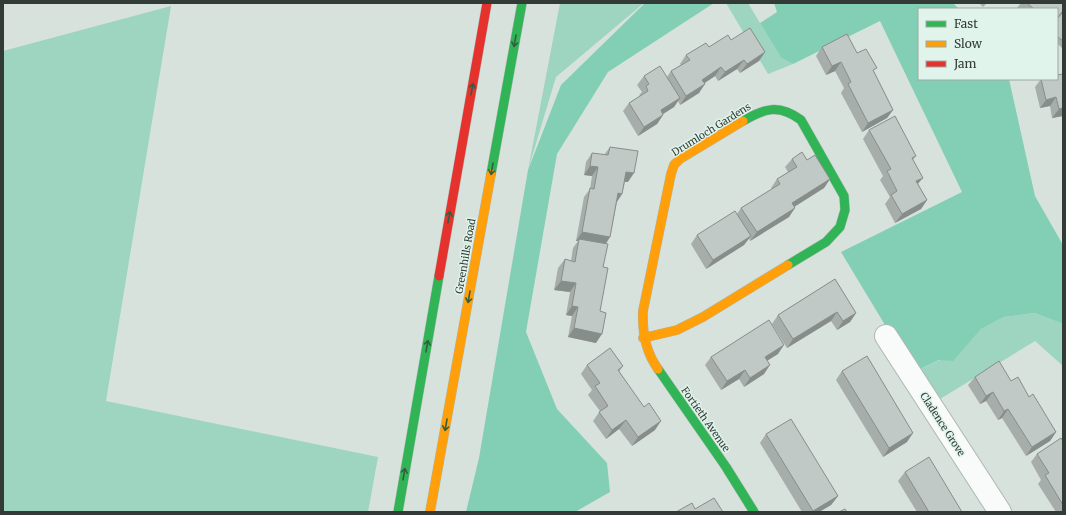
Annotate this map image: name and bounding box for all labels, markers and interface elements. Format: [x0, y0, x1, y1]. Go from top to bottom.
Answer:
legend [918, 8, 1058, 80]
text: Fast [954, 16, 978, 31]
one-way arrow [511, 34, 519, 47]
text: Slow [954, 36, 983, 51]
text: Jam [953, 56, 977, 71]
one-way arrow [468, 83, 476, 96]
street label: Drumloch Gardens [669, 100, 753, 159]
one-way arrow [488, 162, 496, 175]
one-way arrow [446, 211, 454, 224]
street label: Greenhills Road [452, 217, 479, 295]
one-way arrow [465, 290, 473, 303]
one-way arrow [423, 339, 431, 352]
street label: Fortieth Avenue [678, 384, 733, 454]
street label: Cladence Grove [917, 390, 968, 459]
one-way arrow [442, 418, 450, 431]
one-way arrow [401, 467, 409, 480]

